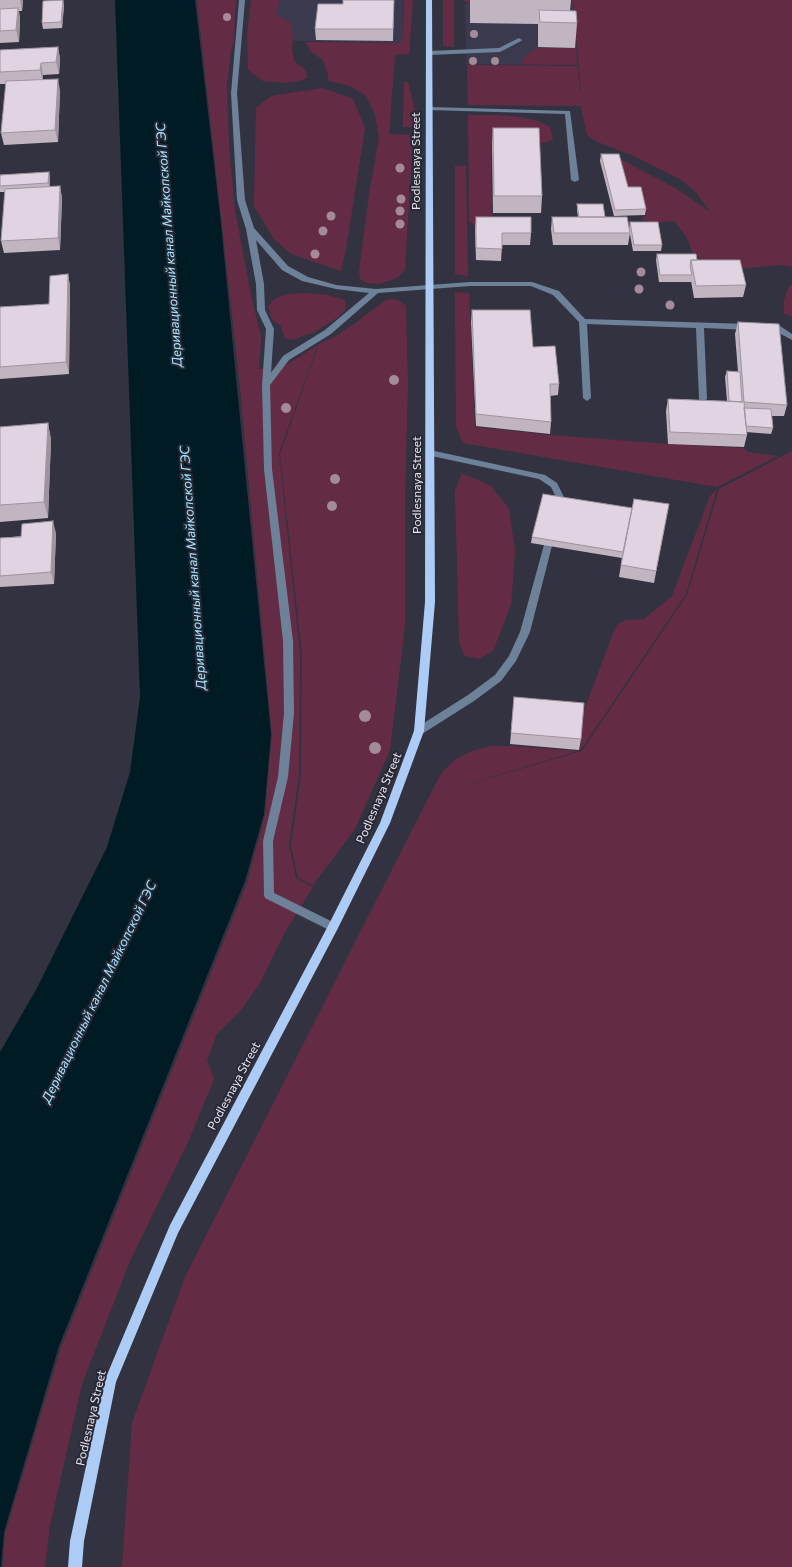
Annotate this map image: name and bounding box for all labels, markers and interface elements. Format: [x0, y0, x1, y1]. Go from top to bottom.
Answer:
street label: Podlesnaya Street [409, 112, 423, 210]
water label: Деривационный канал Майкопской ГЭС [153, 122, 185, 368]
street label: Podlesnaya Street [410, 436, 424, 534]
water label: Деривационный канал Майкопской ГЭС [177, 445, 209, 691]
street label: Podlesnaya Street [353, 750, 405, 846]
water label: Деривационный канал Майкопской ГЭС [38, 879, 160, 1105]
street label: Podlesnaya Street [205, 1039, 263, 1133]
street label: Podlesnaya Street [73, 1369, 109, 1467]

